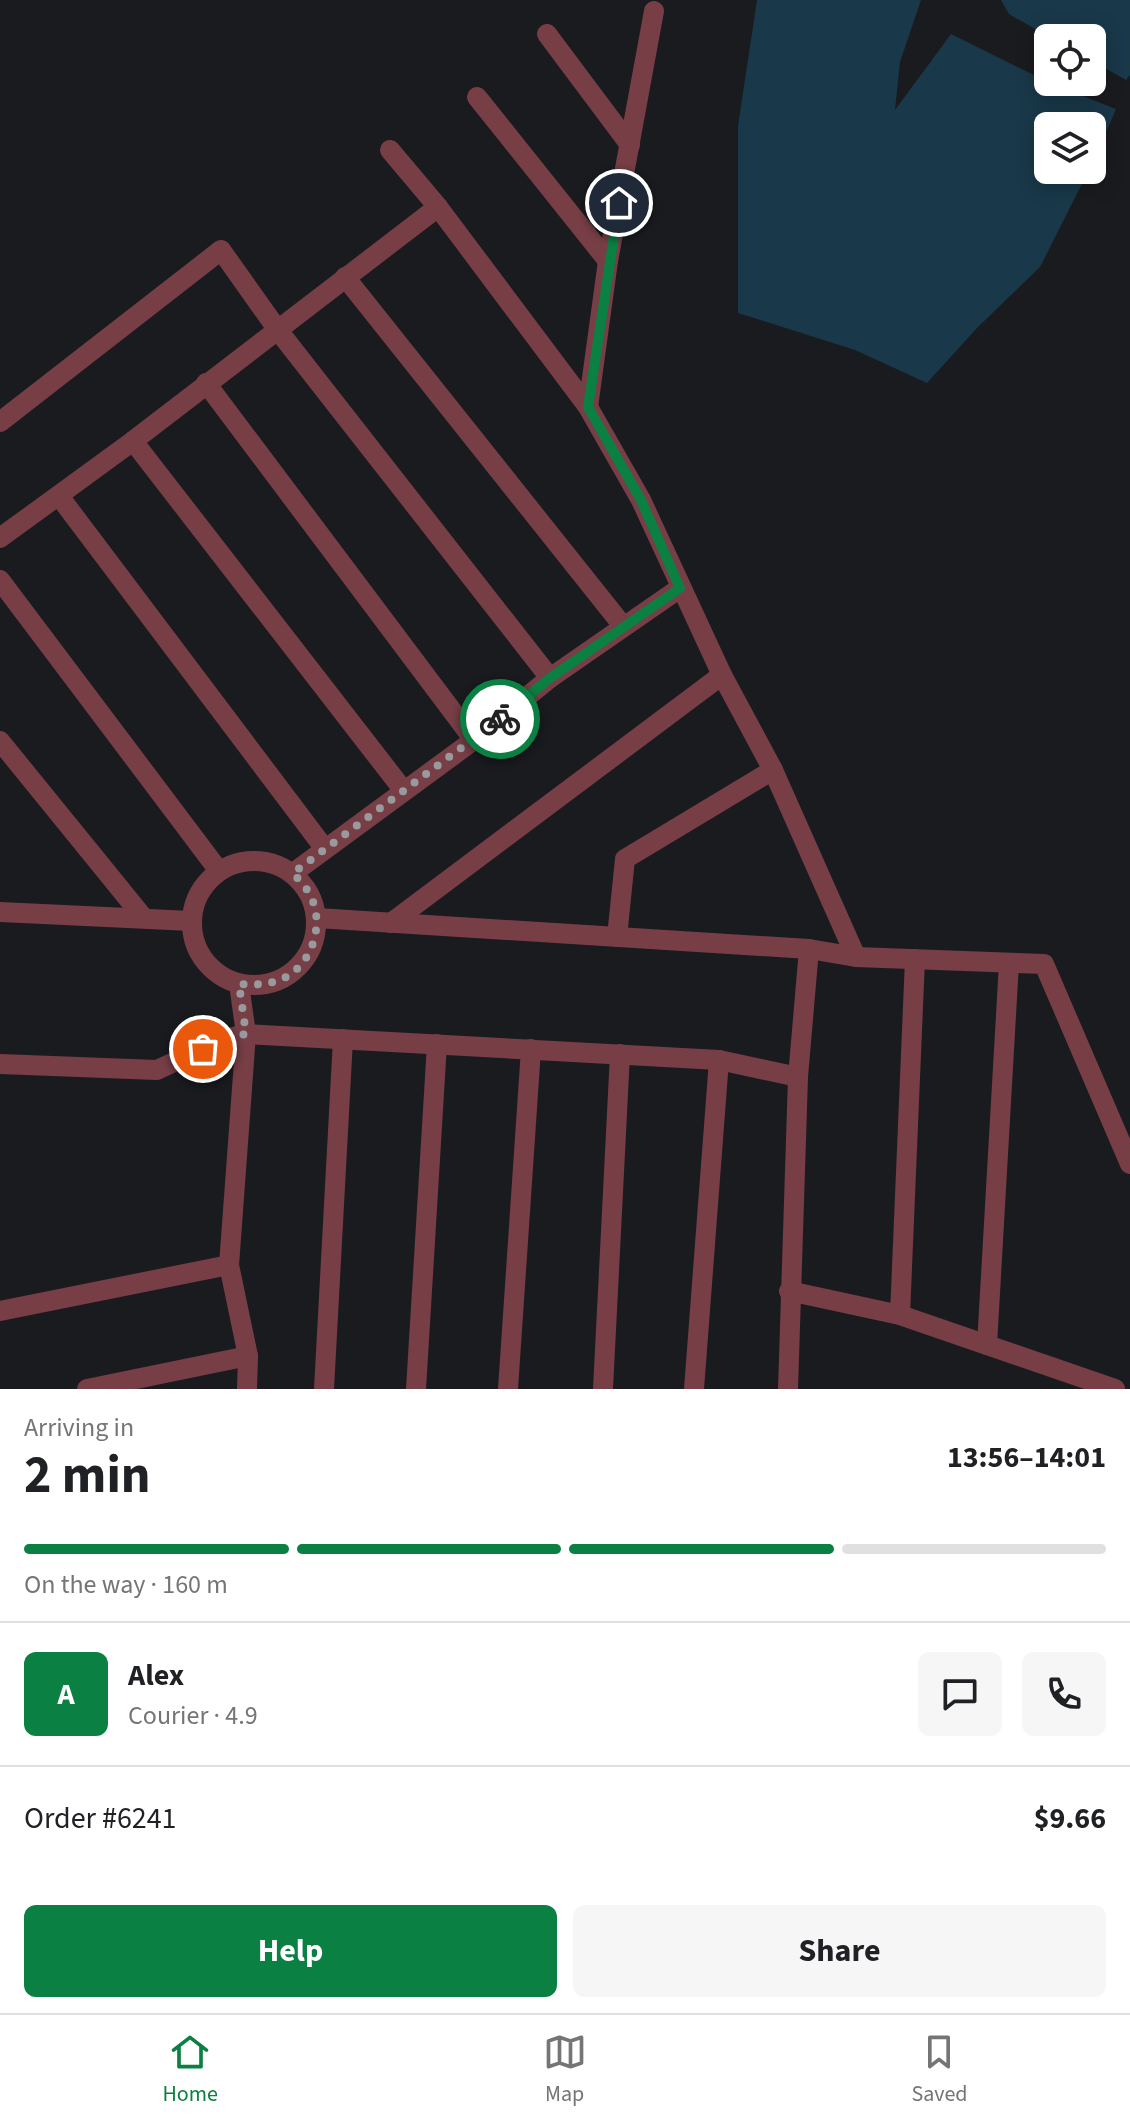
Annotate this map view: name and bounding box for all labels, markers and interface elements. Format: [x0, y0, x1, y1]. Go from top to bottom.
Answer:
map controls [1034, 24, 1106, 184]
button: locate [1034, 24, 1106, 96]
button: layers [1034, 112, 1106, 184]
pin [585, 169, 653, 237]
icon: home [597, 181, 641, 225]
courier [460, 679, 540, 759]
icon: bike [478, 697, 522, 741]
pin [169, 1015, 237, 1083]
icon: bag [181, 1027, 225, 1071]
text: Arriving in [24, 1409, 134, 1446]
text: 13:56–14:01 [947, 1436, 1106, 1479]
text: 2 min [24, 1439, 151, 1513]
text: On the way · 160 m [24, 1566, 228, 1603]
button: chat [918, 1652, 1002, 1736]
button: phone [1022, 1652, 1106, 1736]
text: Alex [128, 1654, 184, 1697]
text: A [57, 1673, 75, 1716]
text: Courier · 4.9 [128, 1697, 258, 1734]
text: Order #6241 [24, 1797, 177, 1840]
text: $9.66 [1034, 1797, 1106, 1840]
button: Help [24, 1905, 557, 1997]
button: Share [573, 1905, 1106, 1997]
tab: Home [162, 2030, 218, 2110]
tab: Map [543, 2030, 587, 2110]
tab: Saved [911, 2030, 968, 2110]

